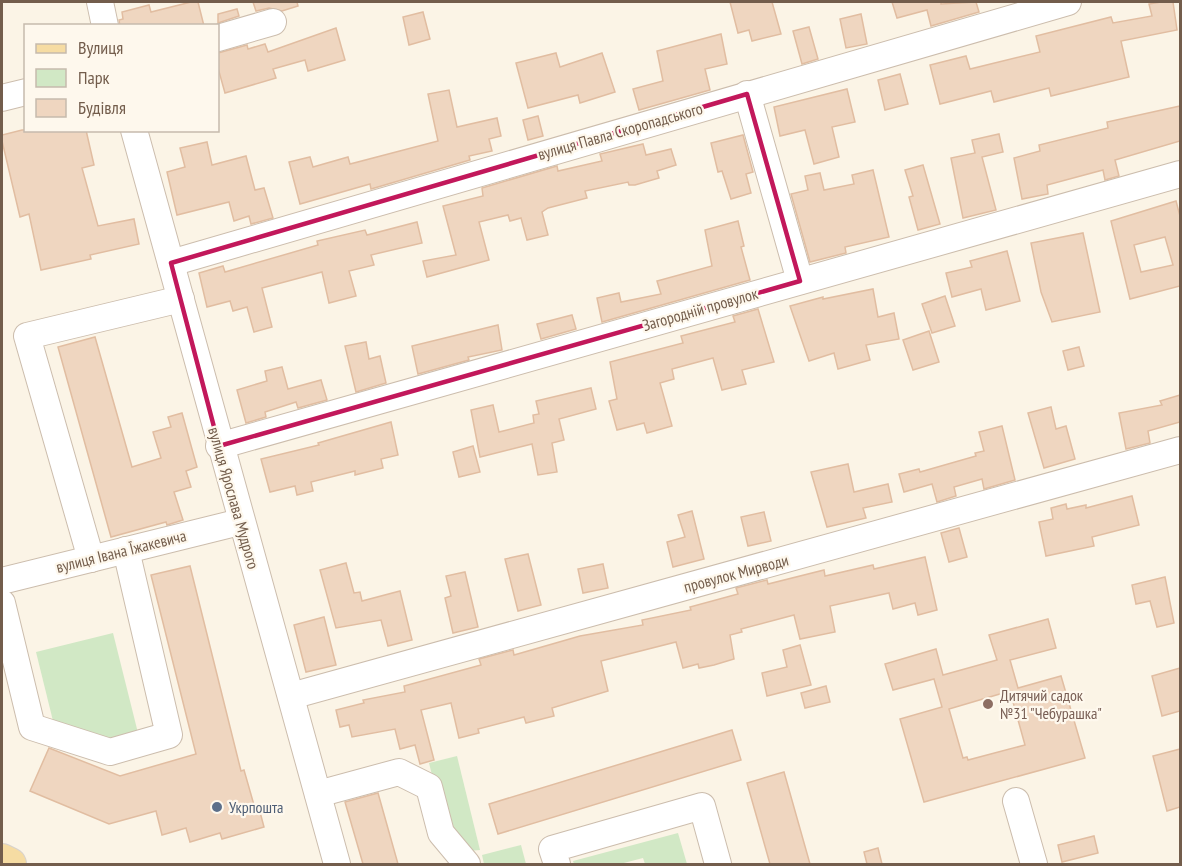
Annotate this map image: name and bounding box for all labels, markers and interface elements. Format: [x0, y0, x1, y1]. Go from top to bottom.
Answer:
legend [24, 24, 219, 132]
text: Вулиця [78, 36, 123, 59]
text: Парк [78, 66, 109, 89]
text: Будівля [78, 96, 126, 119]
street label: вулиця Павла Скоропадського [535, 98, 705, 164]
street label: Загородній провулок [640, 283, 761, 335]
street label: вулиця Ярослава Мудрого [204, 425, 264, 571]
street label: вулиця Івана Їжакевича [54, 525, 188, 577]
street label: провулок Мирводи [681, 549, 791, 597]
place label: Дитячий садок №31 "Чебурашка" [1000, 685, 1102, 723]
marker: Дитячий садок №31 "Чебурашка" [981, 697, 995, 711]
place label: Укрпошта [229, 797, 283, 817]
marker: Укрпошта [210, 800, 224, 814]

